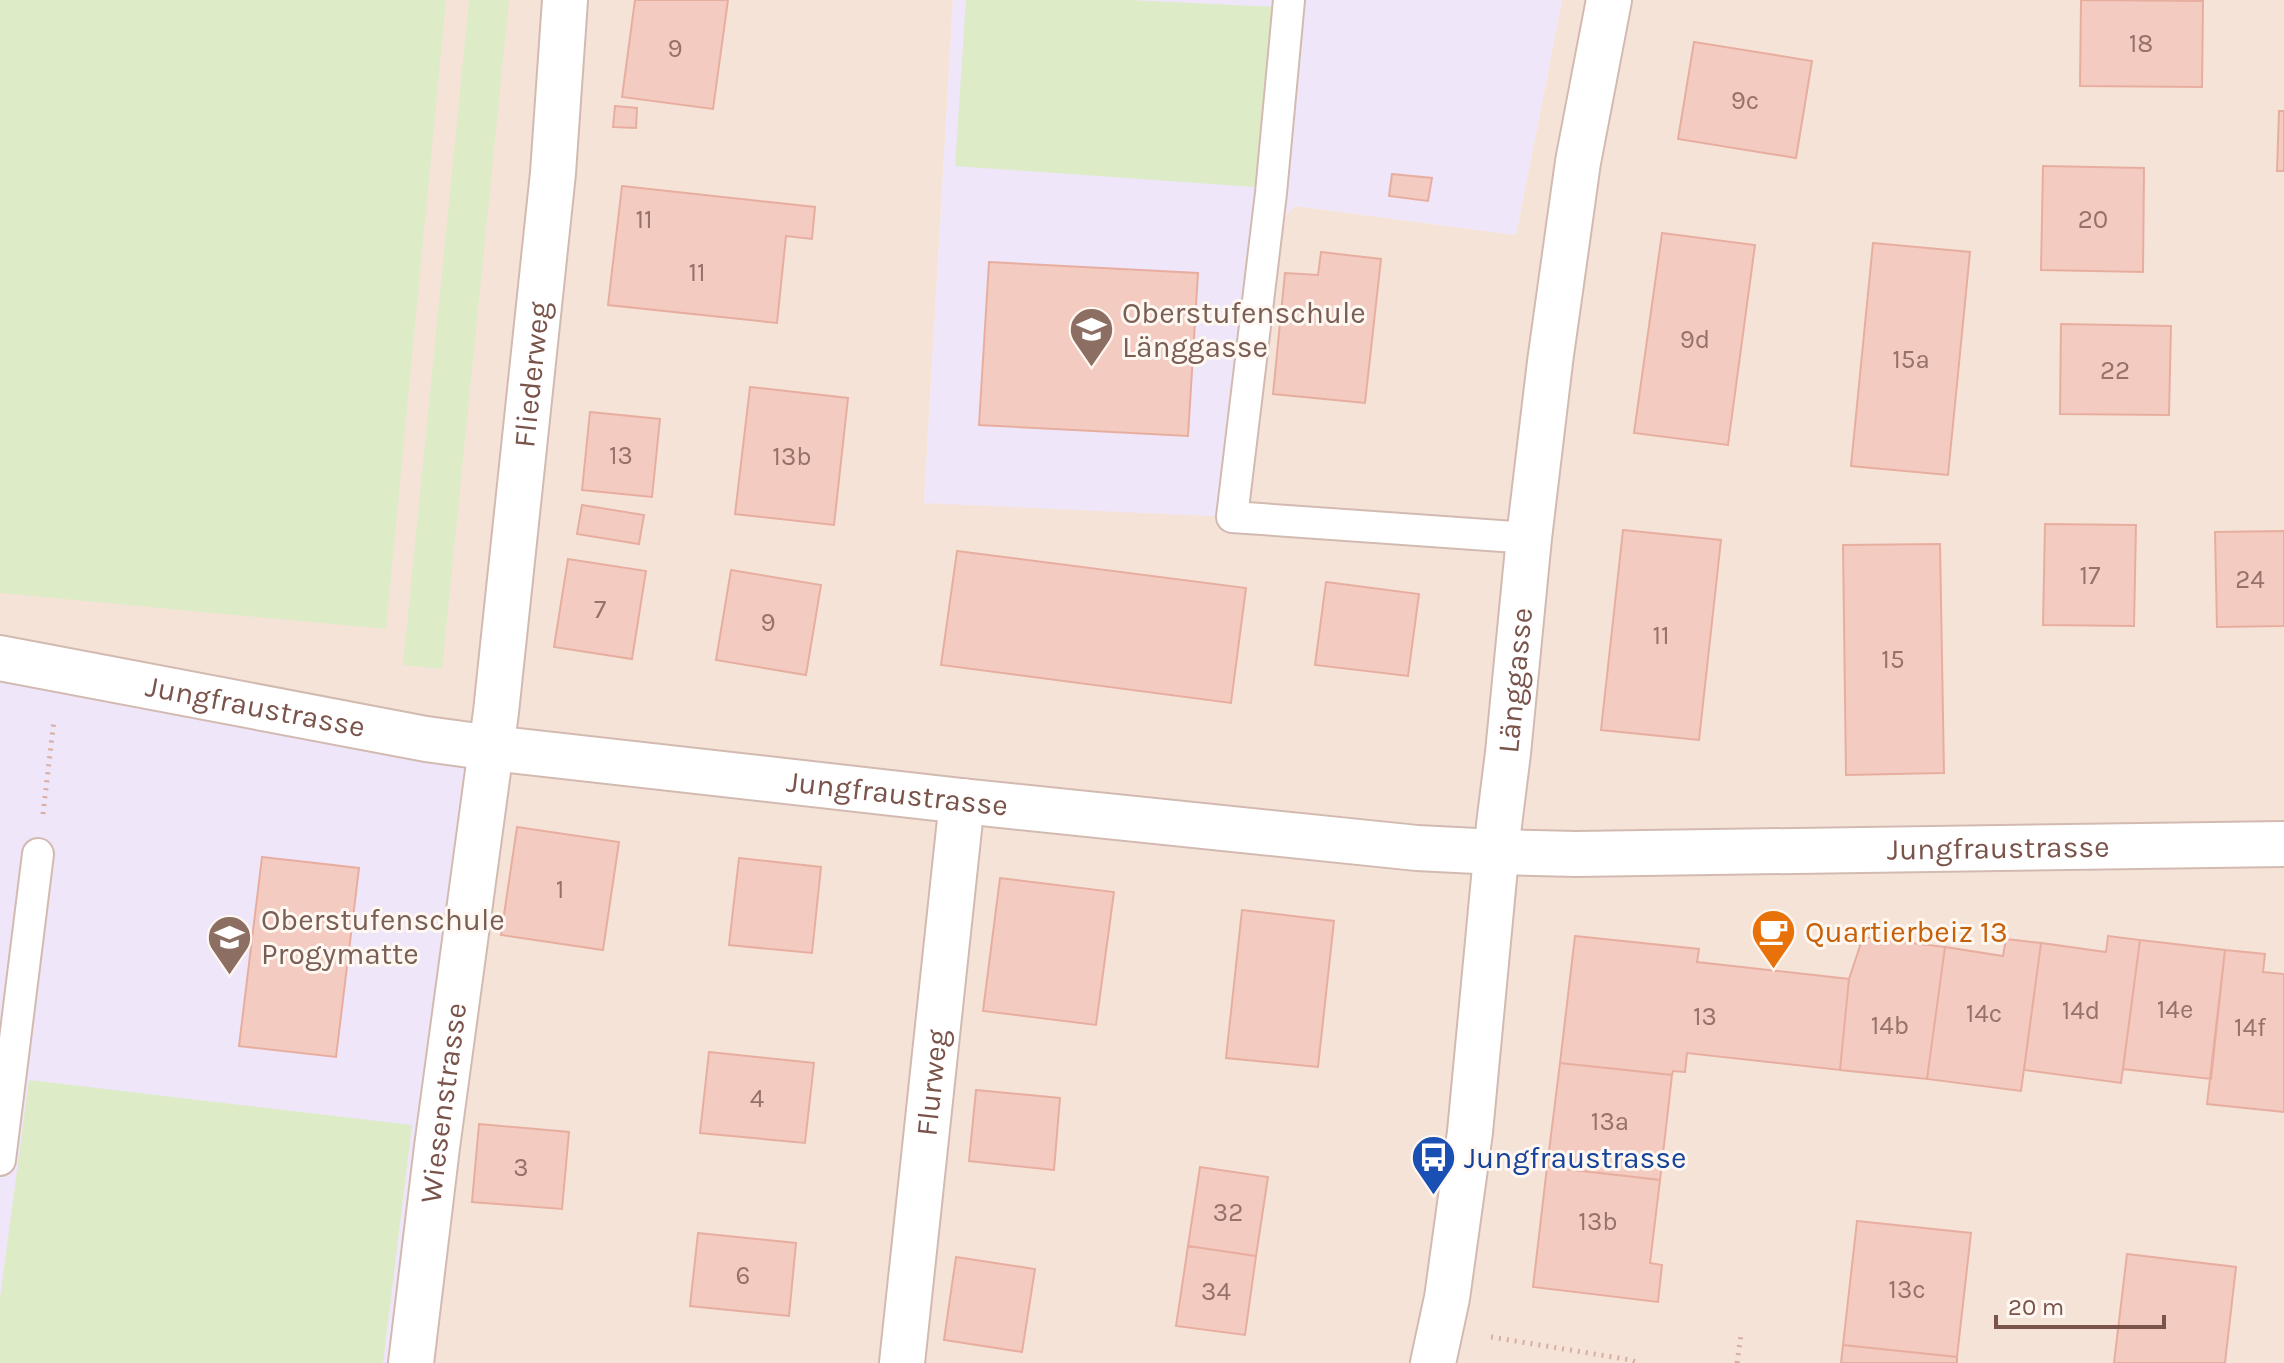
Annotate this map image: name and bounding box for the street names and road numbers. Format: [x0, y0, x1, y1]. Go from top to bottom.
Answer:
street label: Fliederweg [506, 300, 557, 449]
street label: Länggasse [1490, 606, 1540, 755]
street label: Jungfraustrasse [143, 668, 368, 745]
street label: Jungfraustrasse [785, 763, 1010, 824]
street label: Jungfraustrasse [1887, 828, 2110, 868]
street label: Wiesenstrasse [412, 1001, 474, 1205]
street label: Flurweg [908, 1027, 956, 1138]

